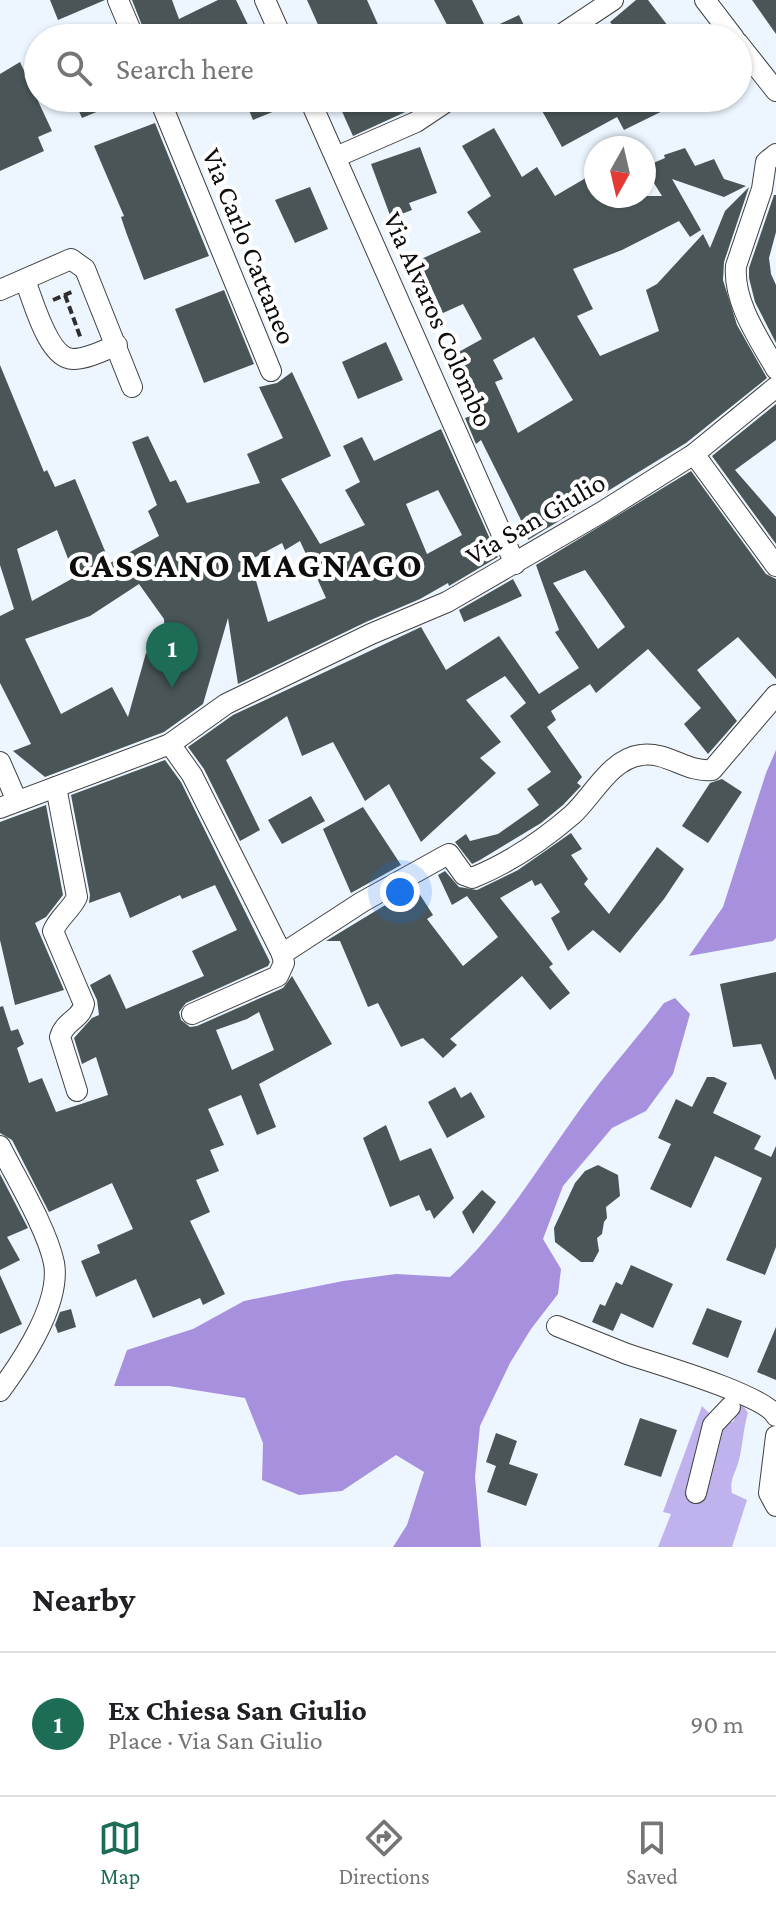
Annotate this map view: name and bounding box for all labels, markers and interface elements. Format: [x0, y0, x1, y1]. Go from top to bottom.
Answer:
search box [24, 24, 752, 112]
icon: search [52, 46, 96, 90]
text: Search here [116, 52, 254, 85]
north arrow [584, 136, 656, 208]
street label: Via Carlo Cattaneo [196, 144, 303, 349]
street label: Via Alvaros Colombo [377, 207, 500, 431]
street label: Via San Giulio [460, 466, 611, 571]
district label: CASSANO MAGNAGO [68, 545, 424, 585]
pin: 1 [146, 622, 198, 688]
your location [380, 872, 420, 912]
text: Nearby [32, 1581, 135, 1618]
text: Ex Chiesa San Giulio [108, 1693, 367, 1726]
text: 1 [53, 1710, 63, 1739]
text: 90 m [690, 1710, 744, 1739]
text: Place · Via San Giulio [108, 1726, 323, 1755]
tab: Map [98, 1816, 142, 1889]
tab: Directions [339, 1816, 430, 1889]
tab: Saved [626, 1816, 678, 1889]

